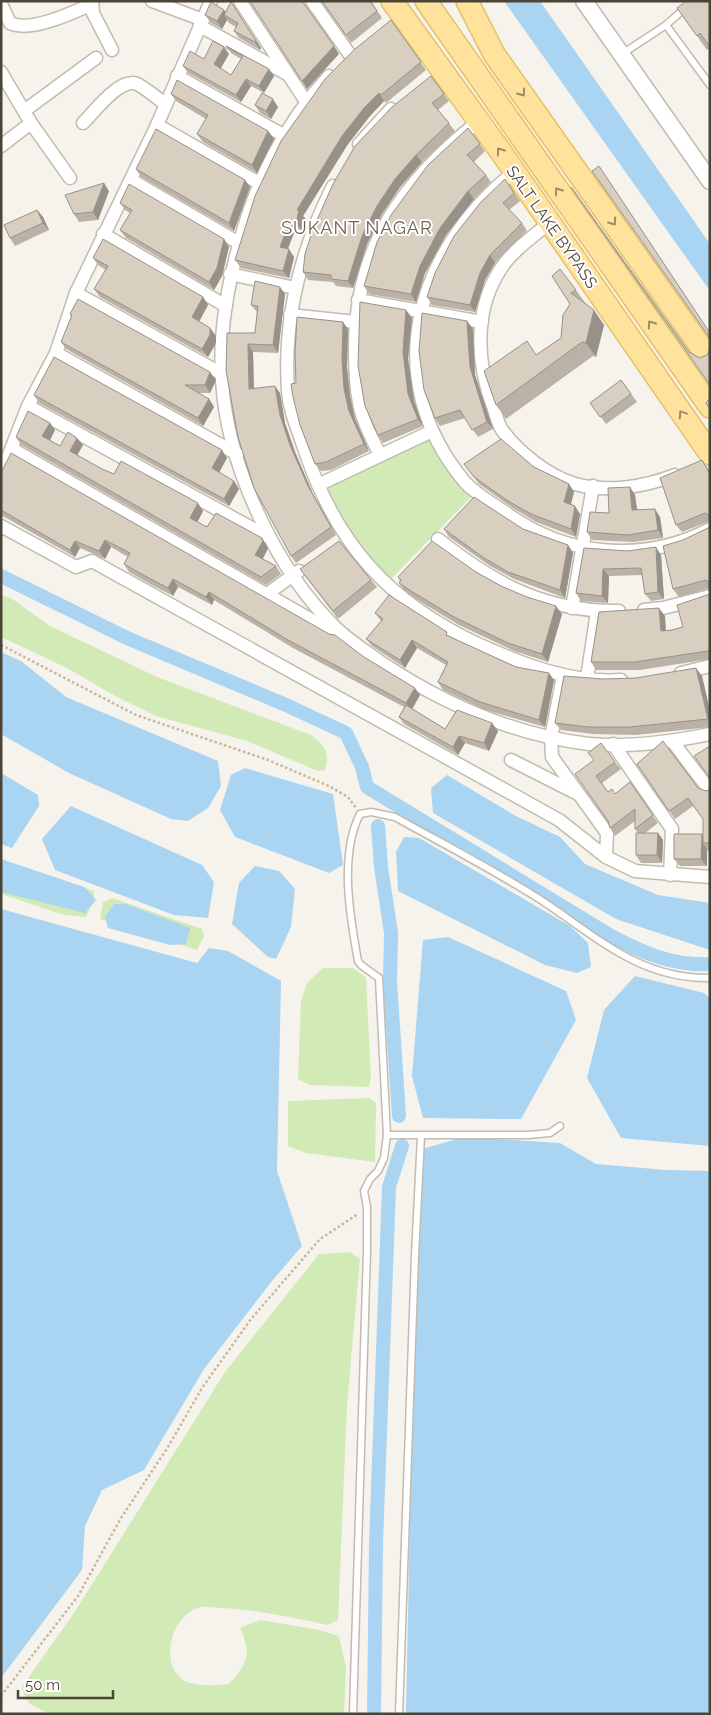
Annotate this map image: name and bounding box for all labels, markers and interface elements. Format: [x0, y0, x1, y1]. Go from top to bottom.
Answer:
one-way arrow [516, 87, 525, 97]
one-way arrow [497, 147, 506, 157]
street label: SALT LAKE BYPASS [503, 162, 602, 292]
one-way arrow [555, 187, 564, 197]
one-way arrow [607, 216, 616, 226]
district label: SUKANT NAGAR [281, 217, 433, 238]
one-way arrow [648, 320, 657, 330]
one-way arrow [679, 410, 689, 419]
scale bar [18, 1668, 112, 1700]
text: 50 m [25, 1676, 60, 1694]

